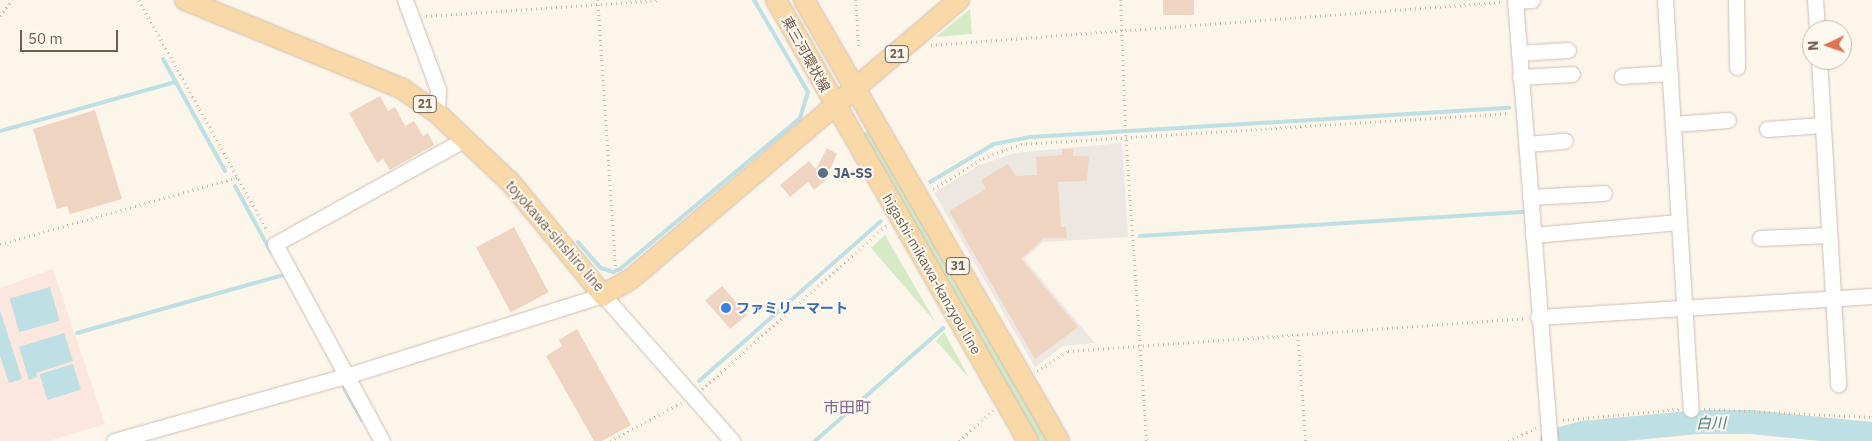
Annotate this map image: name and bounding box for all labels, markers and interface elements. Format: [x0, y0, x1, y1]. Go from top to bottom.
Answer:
street label: 東三河環状線 [778, 13, 834, 95]
scale bar [22, 20, 120, 52]
north arrow [1802, 20, 1852, 70]
text: 50 m [28, 29, 63, 48]
text: N [1804, 40, 1822, 51]
road number: 21 [884, 44, 910, 64]
road number: 21 [412, 95, 438, 114]
place label: JA-SS [833, 165, 873, 181]
marker: JA-SS [817, 167, 829, 179]
street label: toyokawa-sinshiro line [502, 177, 608, 295]
street label: higashi-mikawa-kanzyou line [879, 191, 985, 357]
road number: 31 [946, 256, 970, 276]
place label: ファミリーマート [736, 300, 848, 316]
marker: ファミリーマート [720, 302, 732, 314]
district label: 市田町 [823, 397, 871, 417]
water label: 白川 [1696, 414, 1726, 432]

